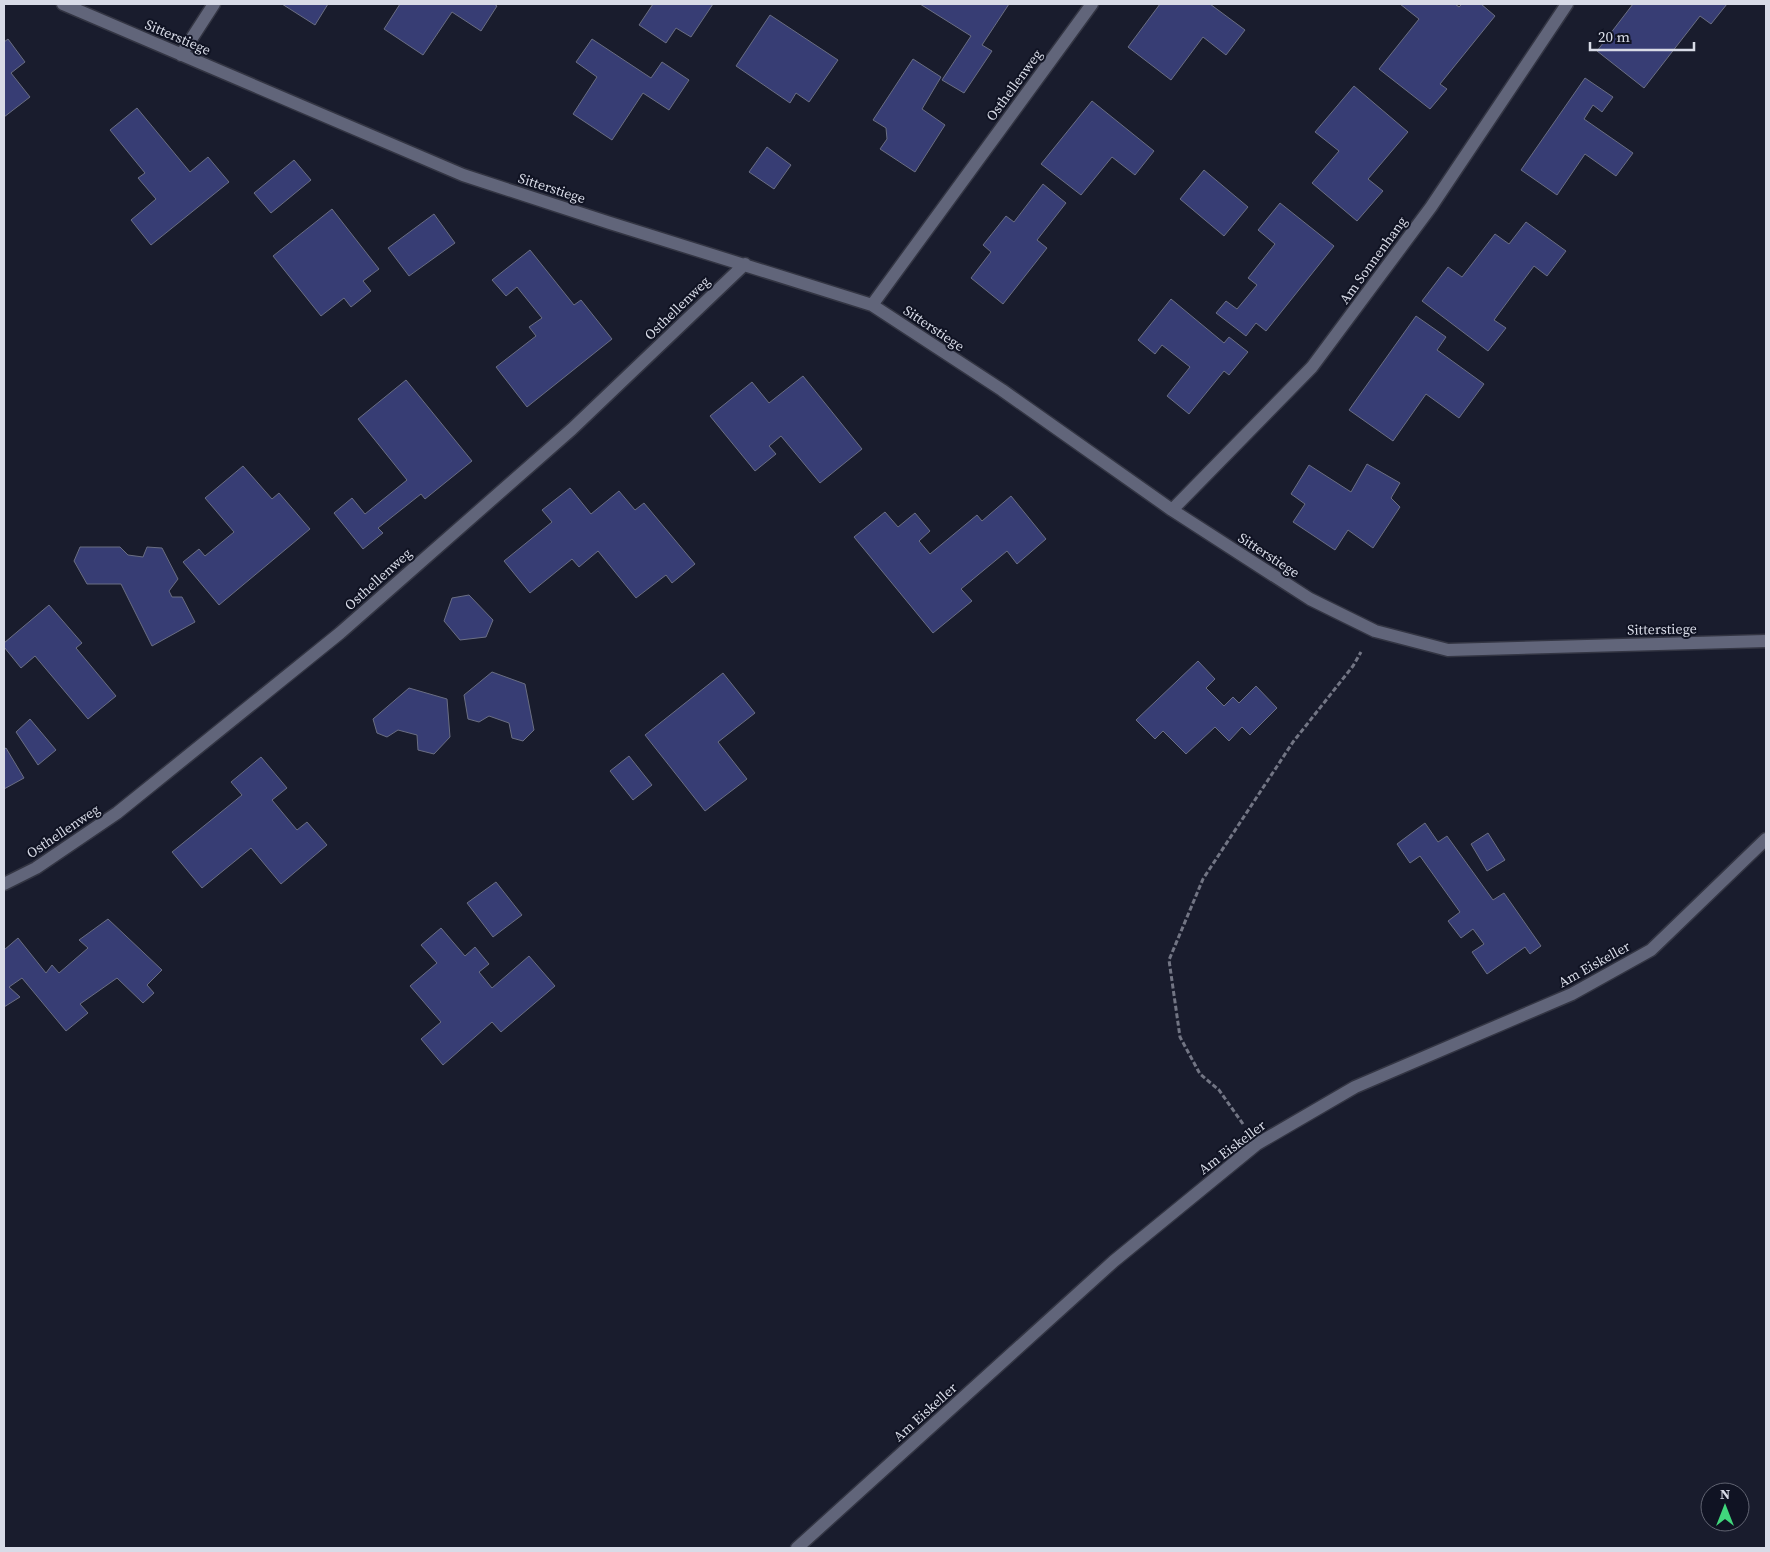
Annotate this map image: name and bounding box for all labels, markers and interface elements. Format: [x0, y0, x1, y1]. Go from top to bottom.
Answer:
street label: Sitterstiege [142, 14, 214, 60]
scale bar [1590, 20, 1694, 52]
text: 20 m [1598, 26, 1630, 47]
street label: Osthellenweg [981, 45, 1047, 125]
street label: Sitterstiege [516, 168, 588, 208]
street label: Am Sonnenhang [1334, 212, 1412, 308]
street label: Osthellenweg [640, 272, 714, 344]
street label: Sitterstiege [900, 300, 968, 356]
street label: Sitterstiege [1234, 528, 1304, 582]
street label: Osthellenweg [340, 543, 416, 615]
street label: Sitterstiege [1627, 618, 1697, 640]
street label: Osthellenweg [22, 799, 104, 863]
street label: Am Eiskeller [1554, 936, 1634, 992]
street label: Am Eiskeller [1194, 1115, 1270, 1179]
street label: Am Eiskeller [889, 1378, 961, 1446]
north arrow [1700, 1482, 1750, 1532]
text: N [1720, 1484, 1730, 1504]

